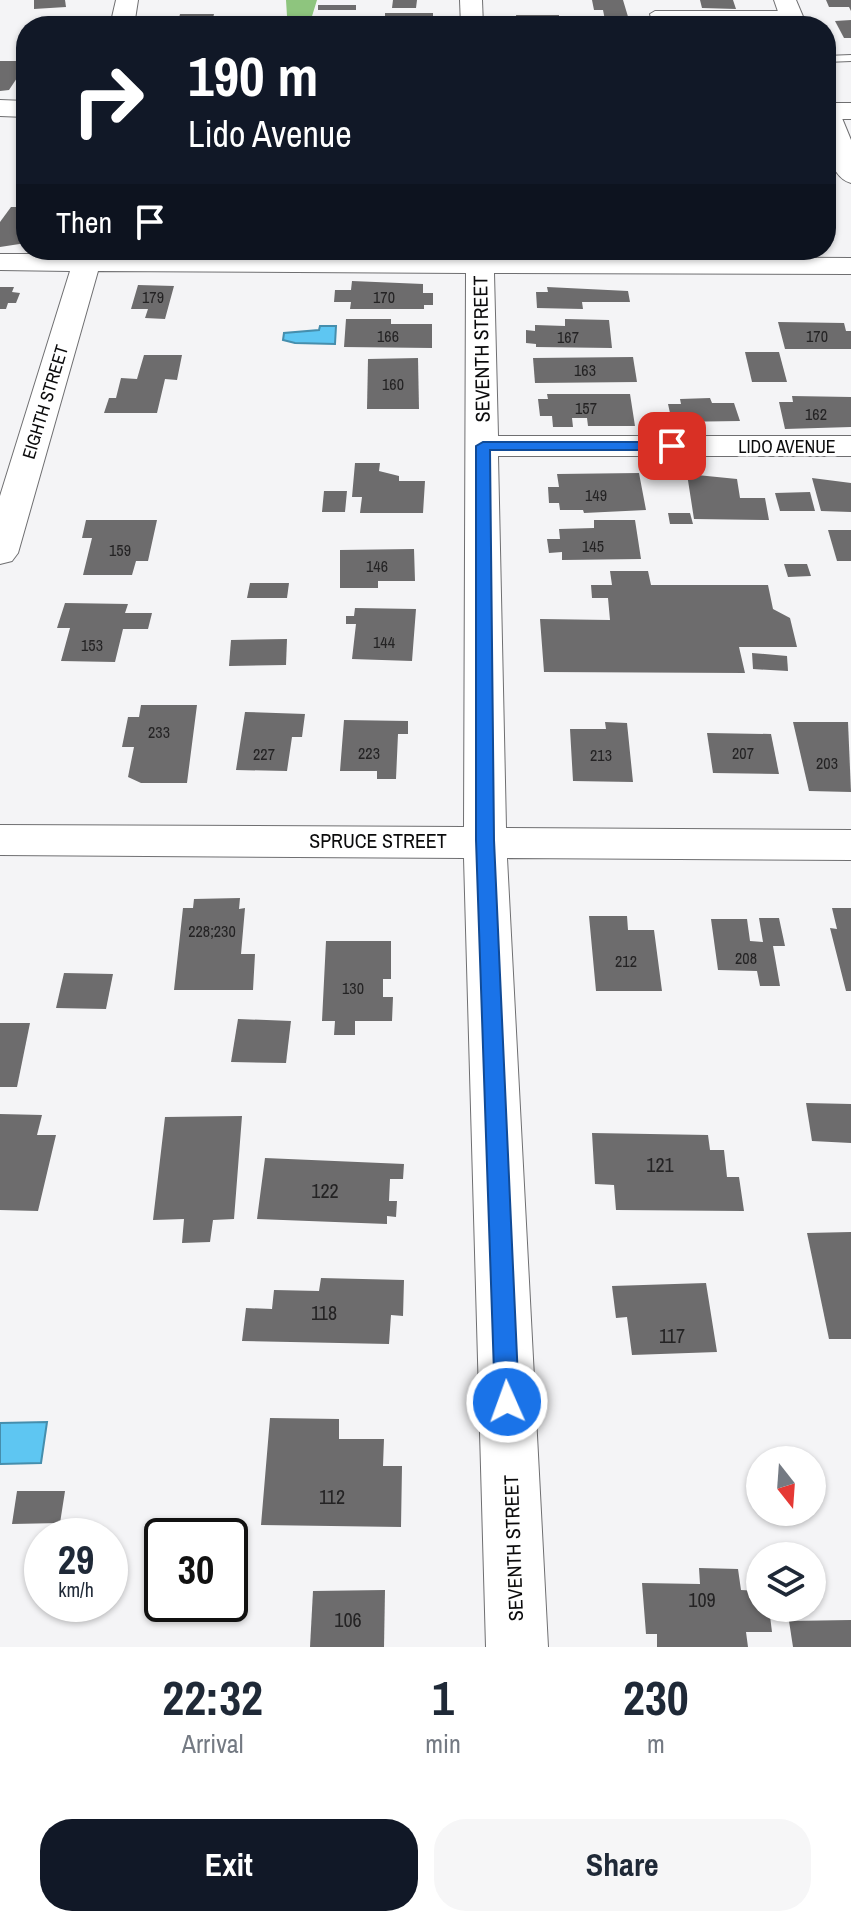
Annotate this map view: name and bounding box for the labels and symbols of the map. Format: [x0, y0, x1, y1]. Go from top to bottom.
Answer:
street label: SEVENTH STREET [466, 275, 496, 423]
house number: 179 [142, 286, 164, 308]
house number: 170 [373, 286, 395, 308]
house number: 166 [377, 325, 399, 347]
house number: 170 [806, 325, 828, 347]
house number: 167 [557, 326, 579, 348]
street label: EIGHTH STREET [16, 342, 74, 462]
house number: 163 [574, 359, 596, 381]
house number: 160 [382, 373, 404, 395]
house number: 157 [575, 397, 597, 419]
house number: 162 [805, 403, 827, 425]
pin [638, 412, 706, 480]
street label: LIDO AVENUE [738, 434, 836, 459]
house number: 149 [585, 484, 607, 506]
house number: 145 [582, 535, 604, 557]
house number: 159 [109, 539, 131, 561]
house number: 146 [366, 555, 388, 577]
house number: 144 [373, 631, 395, 653]
house number: 153 [81, 634, 103, 656]
house number: 233 [148, 721, 170, 743]
house number: 223 [358, 742, 380, 764]
house number: 207 [732, 742, 754, 764]
house number: 227 [253, 743, 275, 765]
house number: 213 [590, 744, 612, 766]
house number: 203 [816, 752, 838, 774]
street label: SPRUCE STREET [309, 827, 447, 854]
house number: 228;230 [188, 920, 236, 942]
house number: 208 [735, 947, 757, 969]
house number: 212 [615, 950, 637, 972]
house number: 130 [342, 977, 364, 999]
house number: 121 [646, 1151, 674, 1178]
house number: 122 [311, 1177, 339, 1204]
house number: 118 [311, 1299, 337, 1326]
house number: 117 [659, 1322, 685, 1349]
position arrow [465, 1360, 549, 1444]
north arrow [746, 1446, 826, 1526]
street label: SEVENTH STREET [497, 1474, 529, 1622]
house number: 112 [319, 1483, 345, 1510]
speed limit sign: 30 [144, 1518, 248, 1622]
house number: 109 [688, 1586, 716, 1613]
house number: 106 [334, 1606, 362, 1633]

